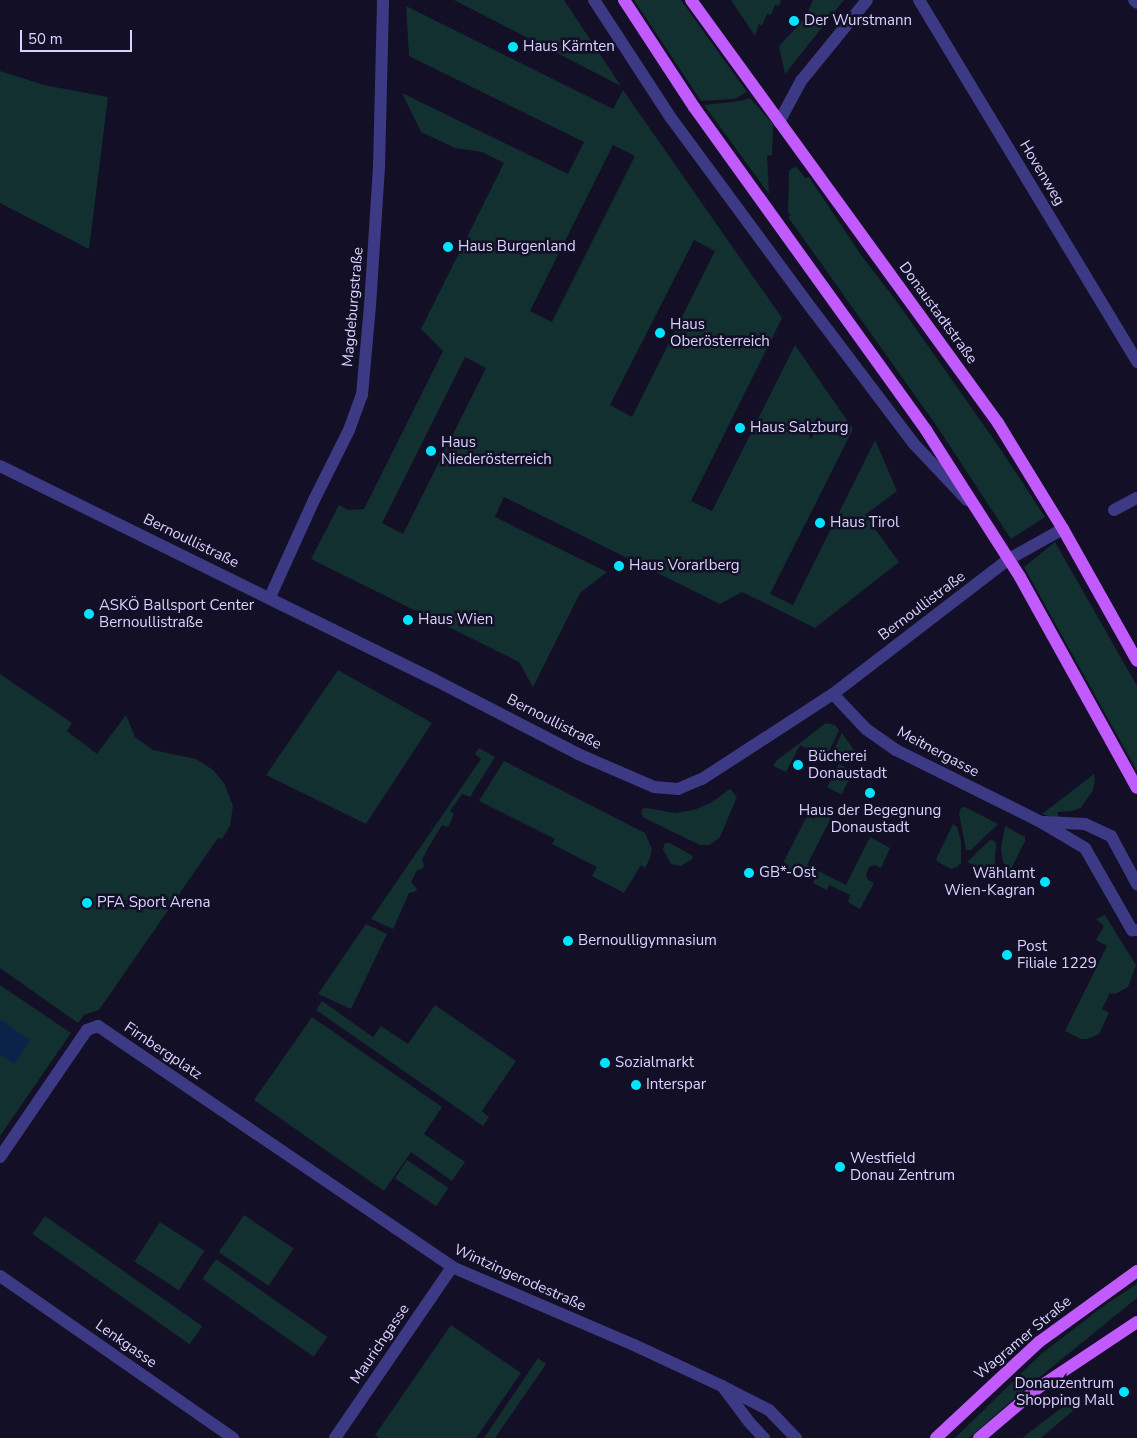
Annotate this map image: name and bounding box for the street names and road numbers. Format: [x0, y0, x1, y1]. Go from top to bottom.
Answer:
street label: Hovenweg [1015, 137, 1069, 209]
street label: Magdeburgstraße [339, 246, 367, 368]
street label: Donaustadtstraße [895, 259, 981, 367]
street label: Bernoullistraße [140, 510, 242, 572]
street label: Bernoullistraße [875, 568, 969, 644]
street label: Bernoullistraße [504, 690, 604, 754]
street label: Meitnergasse [894, 723, 982, 781]
street label: Firnbergplatz [121, 1018, 205, 1084]
street label: Wintzingerodestraße [451, 1241, 589, 1315]
street label: Wagramer Straße [971, 1292, 1075, 1384]
street label: Maurichgasse [347, 1301, 413, 1387]
street label: Lenkgasse [92, 1316, 160, 1372]

